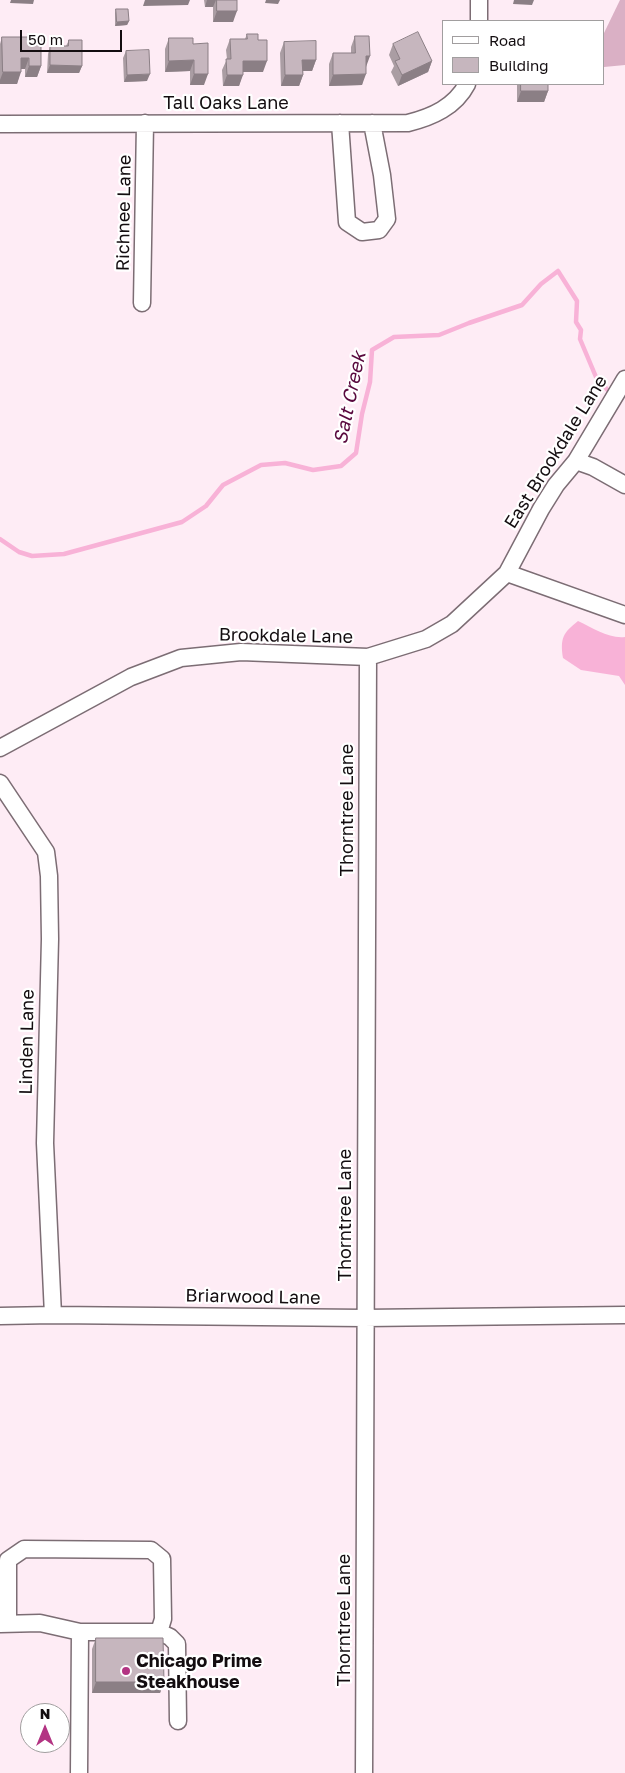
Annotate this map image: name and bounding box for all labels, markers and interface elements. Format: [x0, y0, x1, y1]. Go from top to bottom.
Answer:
scale bar [22, 20, 125, 52]
legend [442, 20, 605, 85]
text: 50 m [28, 30, 63, 48]
text: Road [489, 31, 526, 49]
text: Building [489, 56, 549, 74]
street label: Tall Oaks Lane [163, 92, 289, 114]
street label: Richnee Lane [112, 155, 136, 271]
water label: Salt Creek [329, 350, 371, 446]
street label: East Brookdale Lane [500, 371, 612, 533]
street label: Brookdale Lane [219, 624, 353, 648]
street label: Thorntree Lane [336, 744, 358, 876]
street label: Linden Lane [15, 989, 39, 1095]
street label: Thorntree Lane [334, 1149, 356, 1281]
street label: Briarwood Lane [185, 1285, 321, 1309]
street label: Thorntree Lane [333, 1554, 355, 1686]
place label: Chicago Prime Steakhouse [136, 1650, 262, 1692]
marker: Chicago Prime Steakhouse [120, 1665, 132, 1677]
north arrow [20, 1703, 70, 1753]
text: N [40, 1705, 50, 1722]

